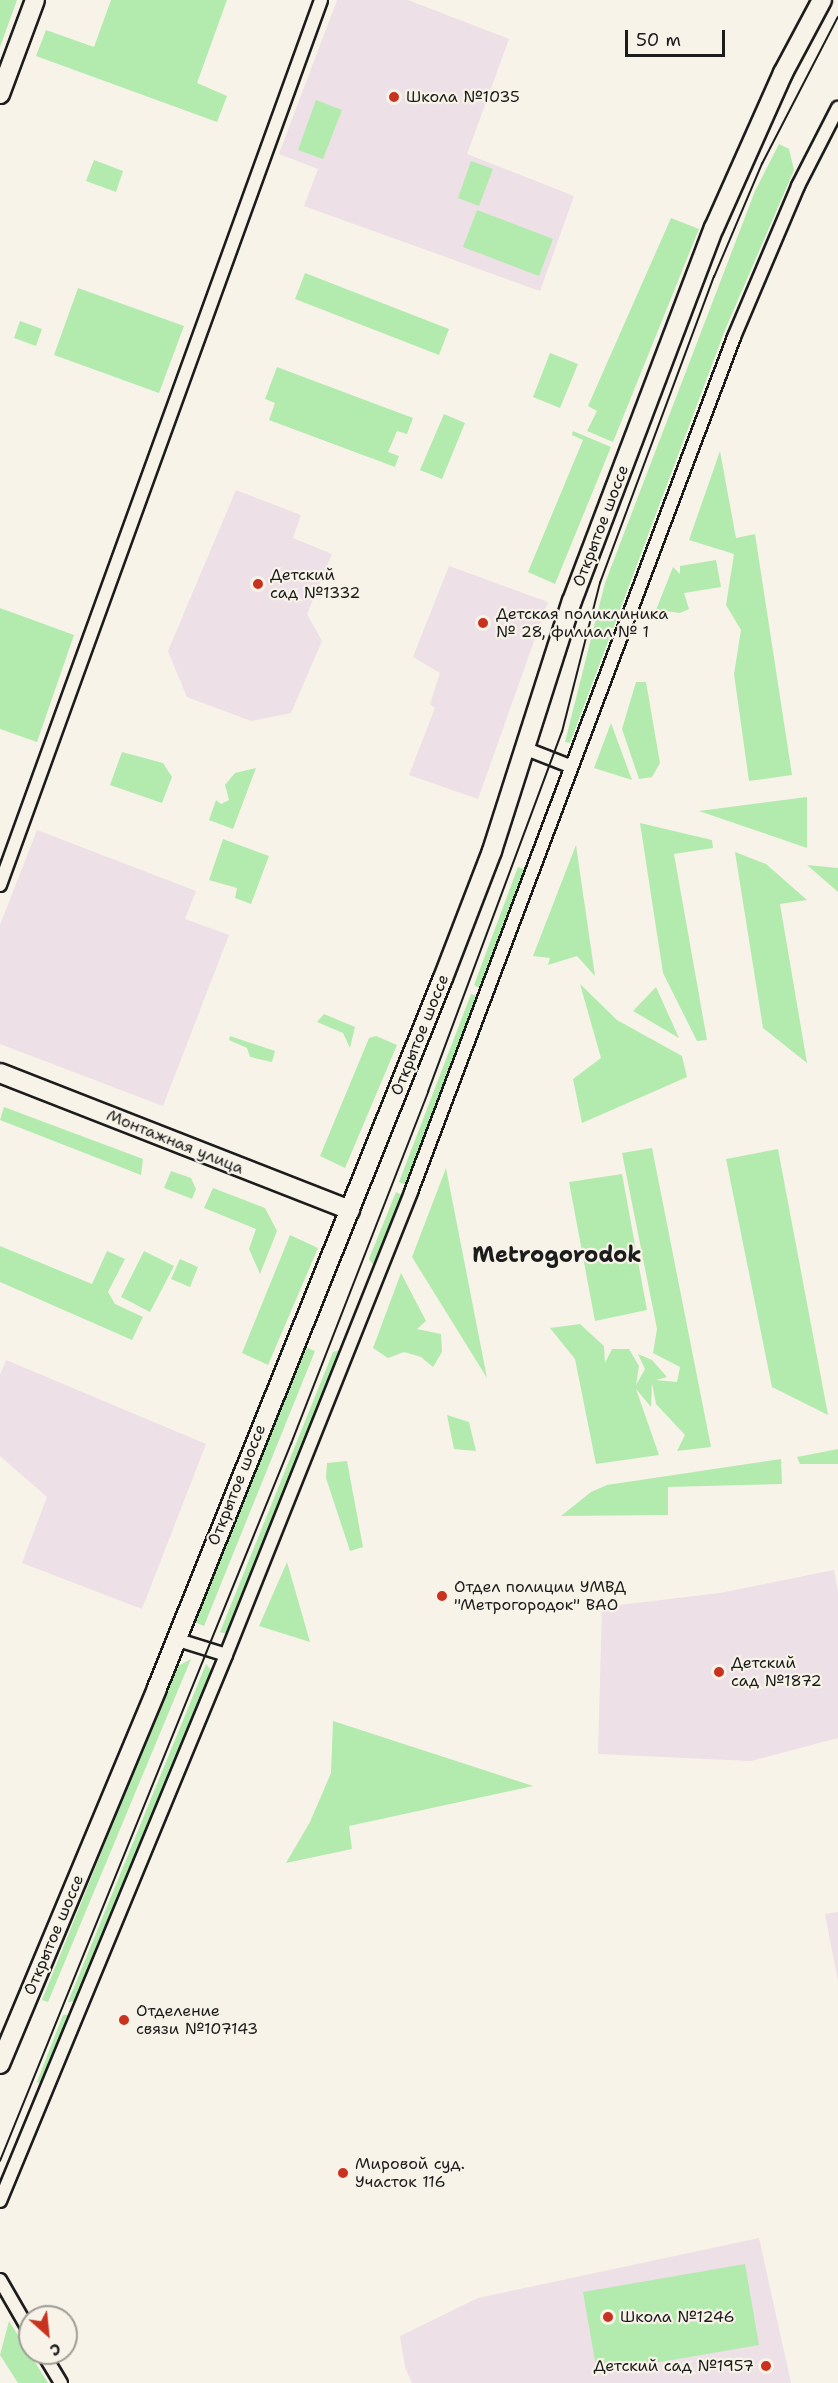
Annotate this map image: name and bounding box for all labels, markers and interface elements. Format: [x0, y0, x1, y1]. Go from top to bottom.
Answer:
scale bar [628, 18, 728, 56]
text: 50 m [636, 28, 681, 52]
place label: Школа №1035 [406, 87, 520, 107]
marker: Школа №1035 [387, 90, 401, 104]
street label: Открытое шоссе [569, 462, 633, 590]
place label: Детский сад №1332 [270, 565, 361, 603]
marker: Детский сад №1332 [251, 577, 265, 591]
place label: Детская поликлиника № 28, филиал № 1 [496, 604, 668, 642]
marker: Детская поликлиника № 28, филиал № 1 [474, 614, 492, 632]
street label: Открытое шоссе [387, 972, 453, 1098]
street label: Монтажная улица [104, 1106, 246, 1178]
district label: Metrogorodok [472, 1242, 642, 1268]
street label: Открытое шоссе [204, 1422, 270, 1548]
place label: Отдел полиции УМВД "Метрогородок" ВАО [454, 1577, 626, 1615]
marker: Отдел полиции УМВД "Метрогородок" ВАО [435, 1589, 449, 1603]
place label: Детский сад №1872 [731, 1653, 822, 1691]
marker: Детский сад №1872 [712, 1665, 726, 1679]
street label: Открытое шоссе [20, 1872, 88, 1998]
place label: Отделение связи №107143 [136, 2001, 258, 2039]
marker: Отделение связи №107143 [117, 2013, 131, 2027]
place label: Мировой суд. Участок 116 [355, 2154, 465, 2192]
marker: Мировой суд. Участок 116 [336, 2166, 350, 2180]
north arrow [18, 2305, 78, 2365]
place label: Школа №1246 [620, 2307, 735, 2327]
marker: Школа №1246 [601, 2310, 615, 2324]
text: С [46, 2338, 65, 2361]
place label: Детский сад №1957 [593, 2356, 754, 2376]
marker: Детский сад №1957 [759, 2359, 773, 2373]

